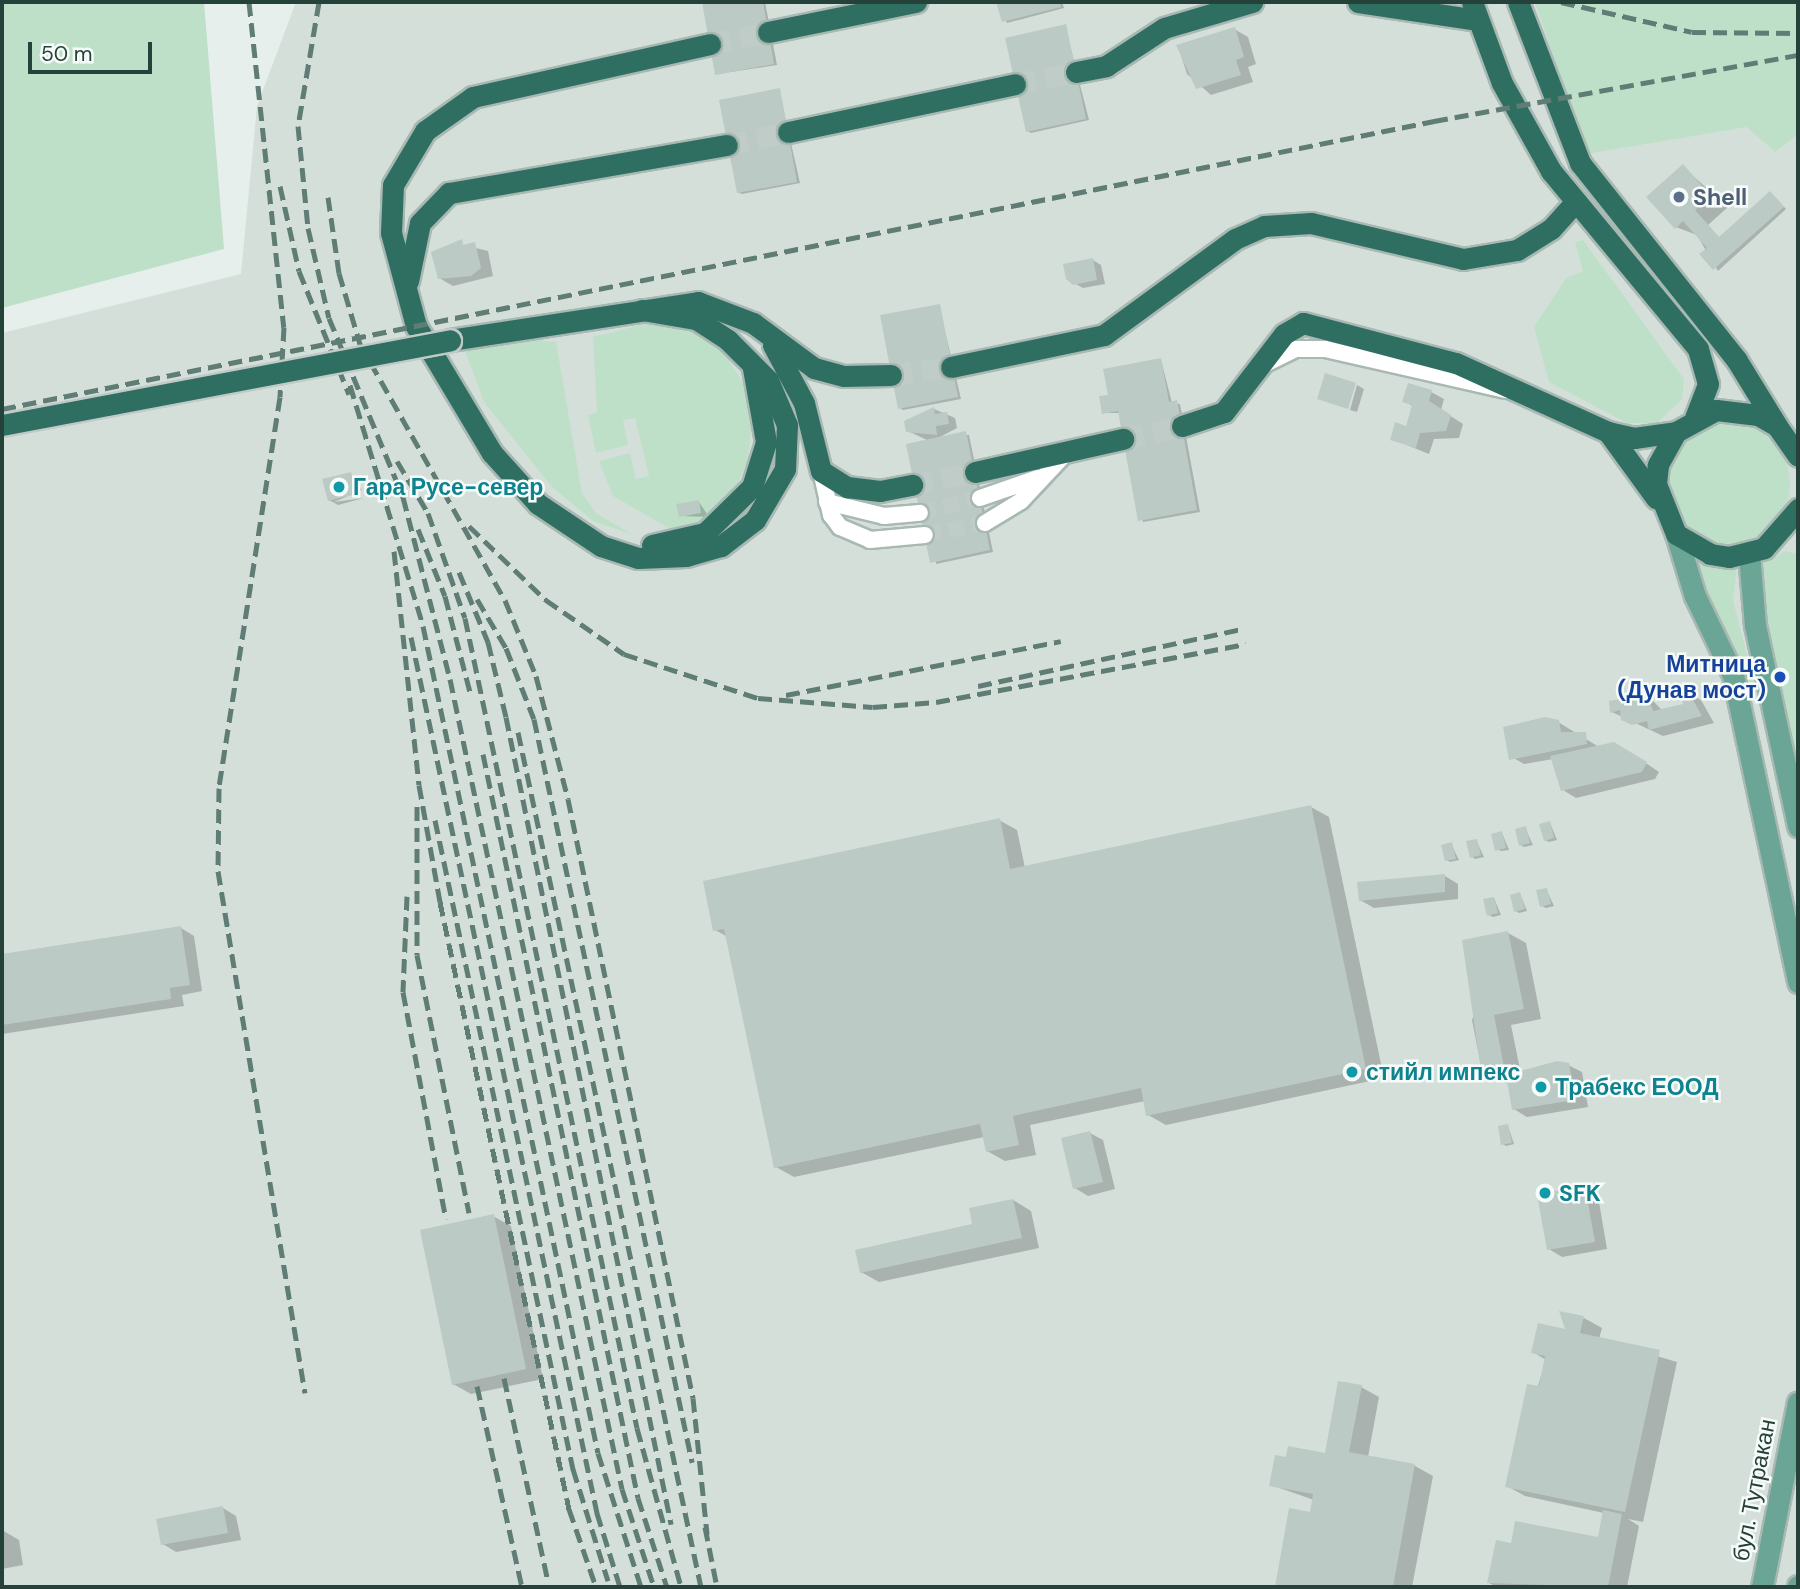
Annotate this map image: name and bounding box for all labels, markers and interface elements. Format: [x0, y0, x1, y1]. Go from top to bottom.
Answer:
scale bar [32, 28, 156, 72]
text: 50 m [41, 40, 92, 68]
place label: Shell [1693, 183, 1747, 211]
marker: Shell [1671, 189, 1687, 205]
place label: Гара Русе-север [353, 473, 543, 501]
marker: Гара Русе-север [331, 479, 347, 495]
place label: Митница (Дунав мост) [1617, 650, 1766, 704]
marker: Митница (Дунав мост) [1772, 669, 1788, 685]
place label: стийл импекс [1366, 1058, 1520, 1086]
marker: стийл импекс [1344, 1064, 1360, 1080]
place label: Трабекс ЕООД [1555, 1073, 1719, 1101]
marker: Трабекс ЕООД [1533, 1079, 1549, 1095]
place label: SFK [1559, 1179, 1601, 1207]
marker: SFK [1537, 1185, 1553, 1201]
street label: бул. Тутракан [1727, 1417, 1781, 1563]

